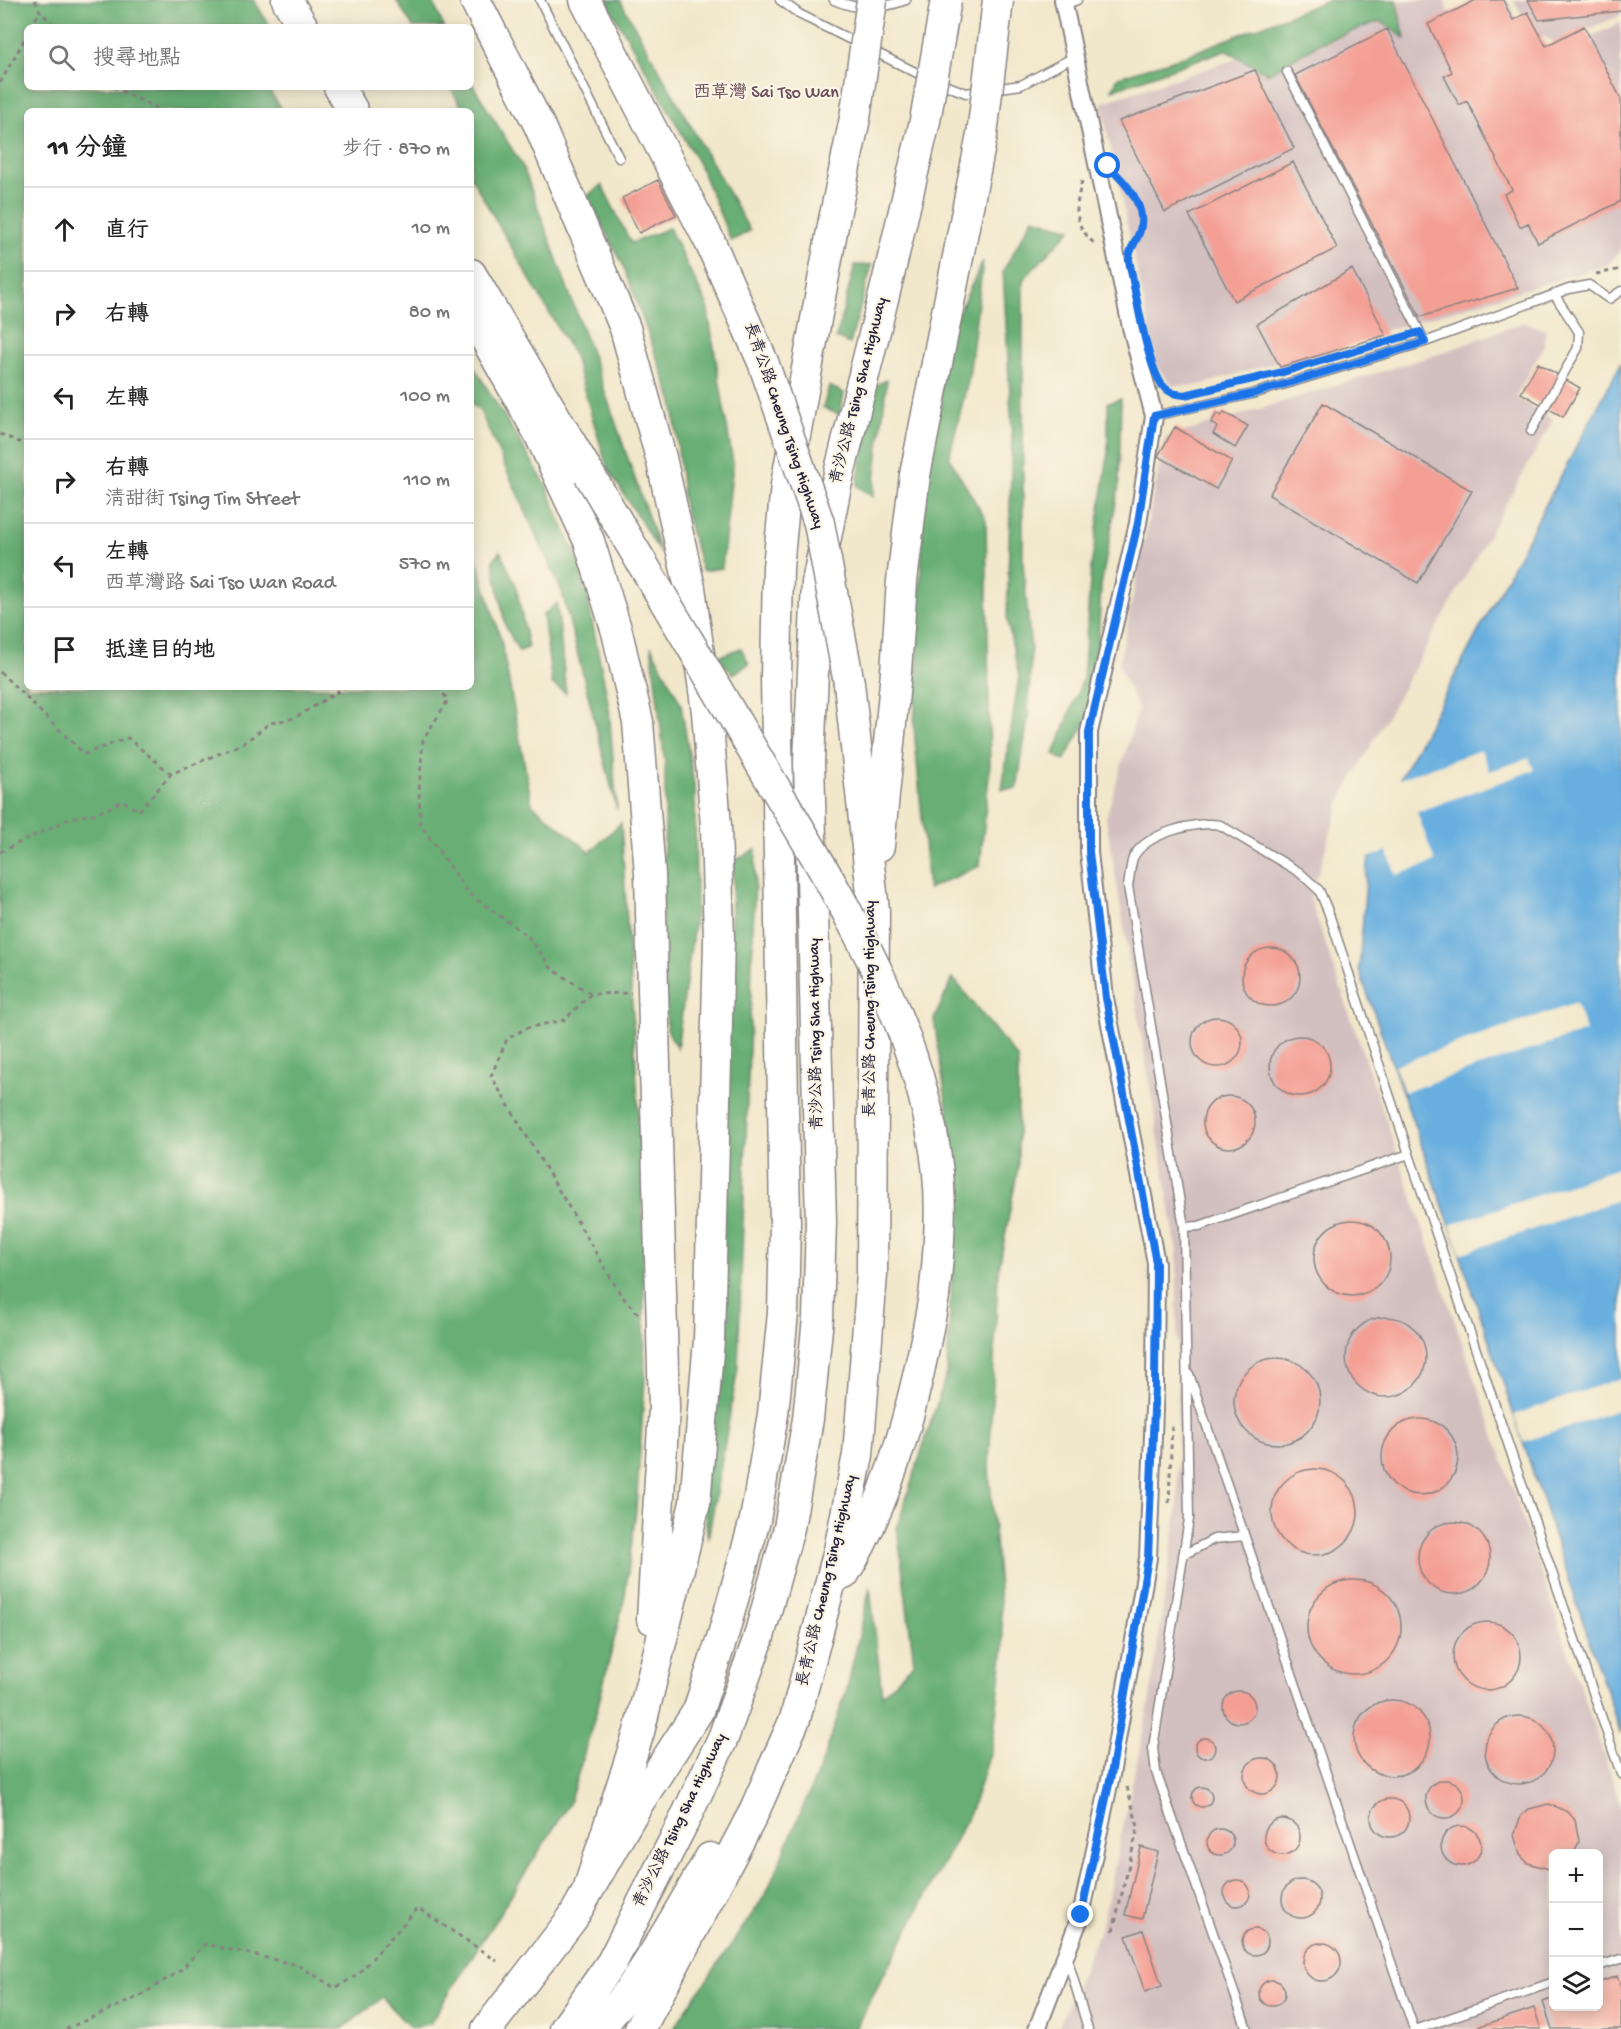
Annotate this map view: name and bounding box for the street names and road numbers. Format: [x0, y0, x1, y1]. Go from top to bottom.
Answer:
street label: 青沙公路 Tsing Sha Highway [826, 295, 892, 486]
street label: 長青公路 Cheung Tsing Highway [739, 320, 829, 532]
street label: 長青公路 Cheung Tsing Highway [860, 900, 881, 1117]
street label: 青沙公路 Tsing Sha Highway [804, 938, 828, 1130]
street label: 長青公路 Cheung Tsing Highway [792, 1473, 862, 1689]
street label: 青沙公路 Tsing Sha Highway [629, 1730, 732, 1911]

